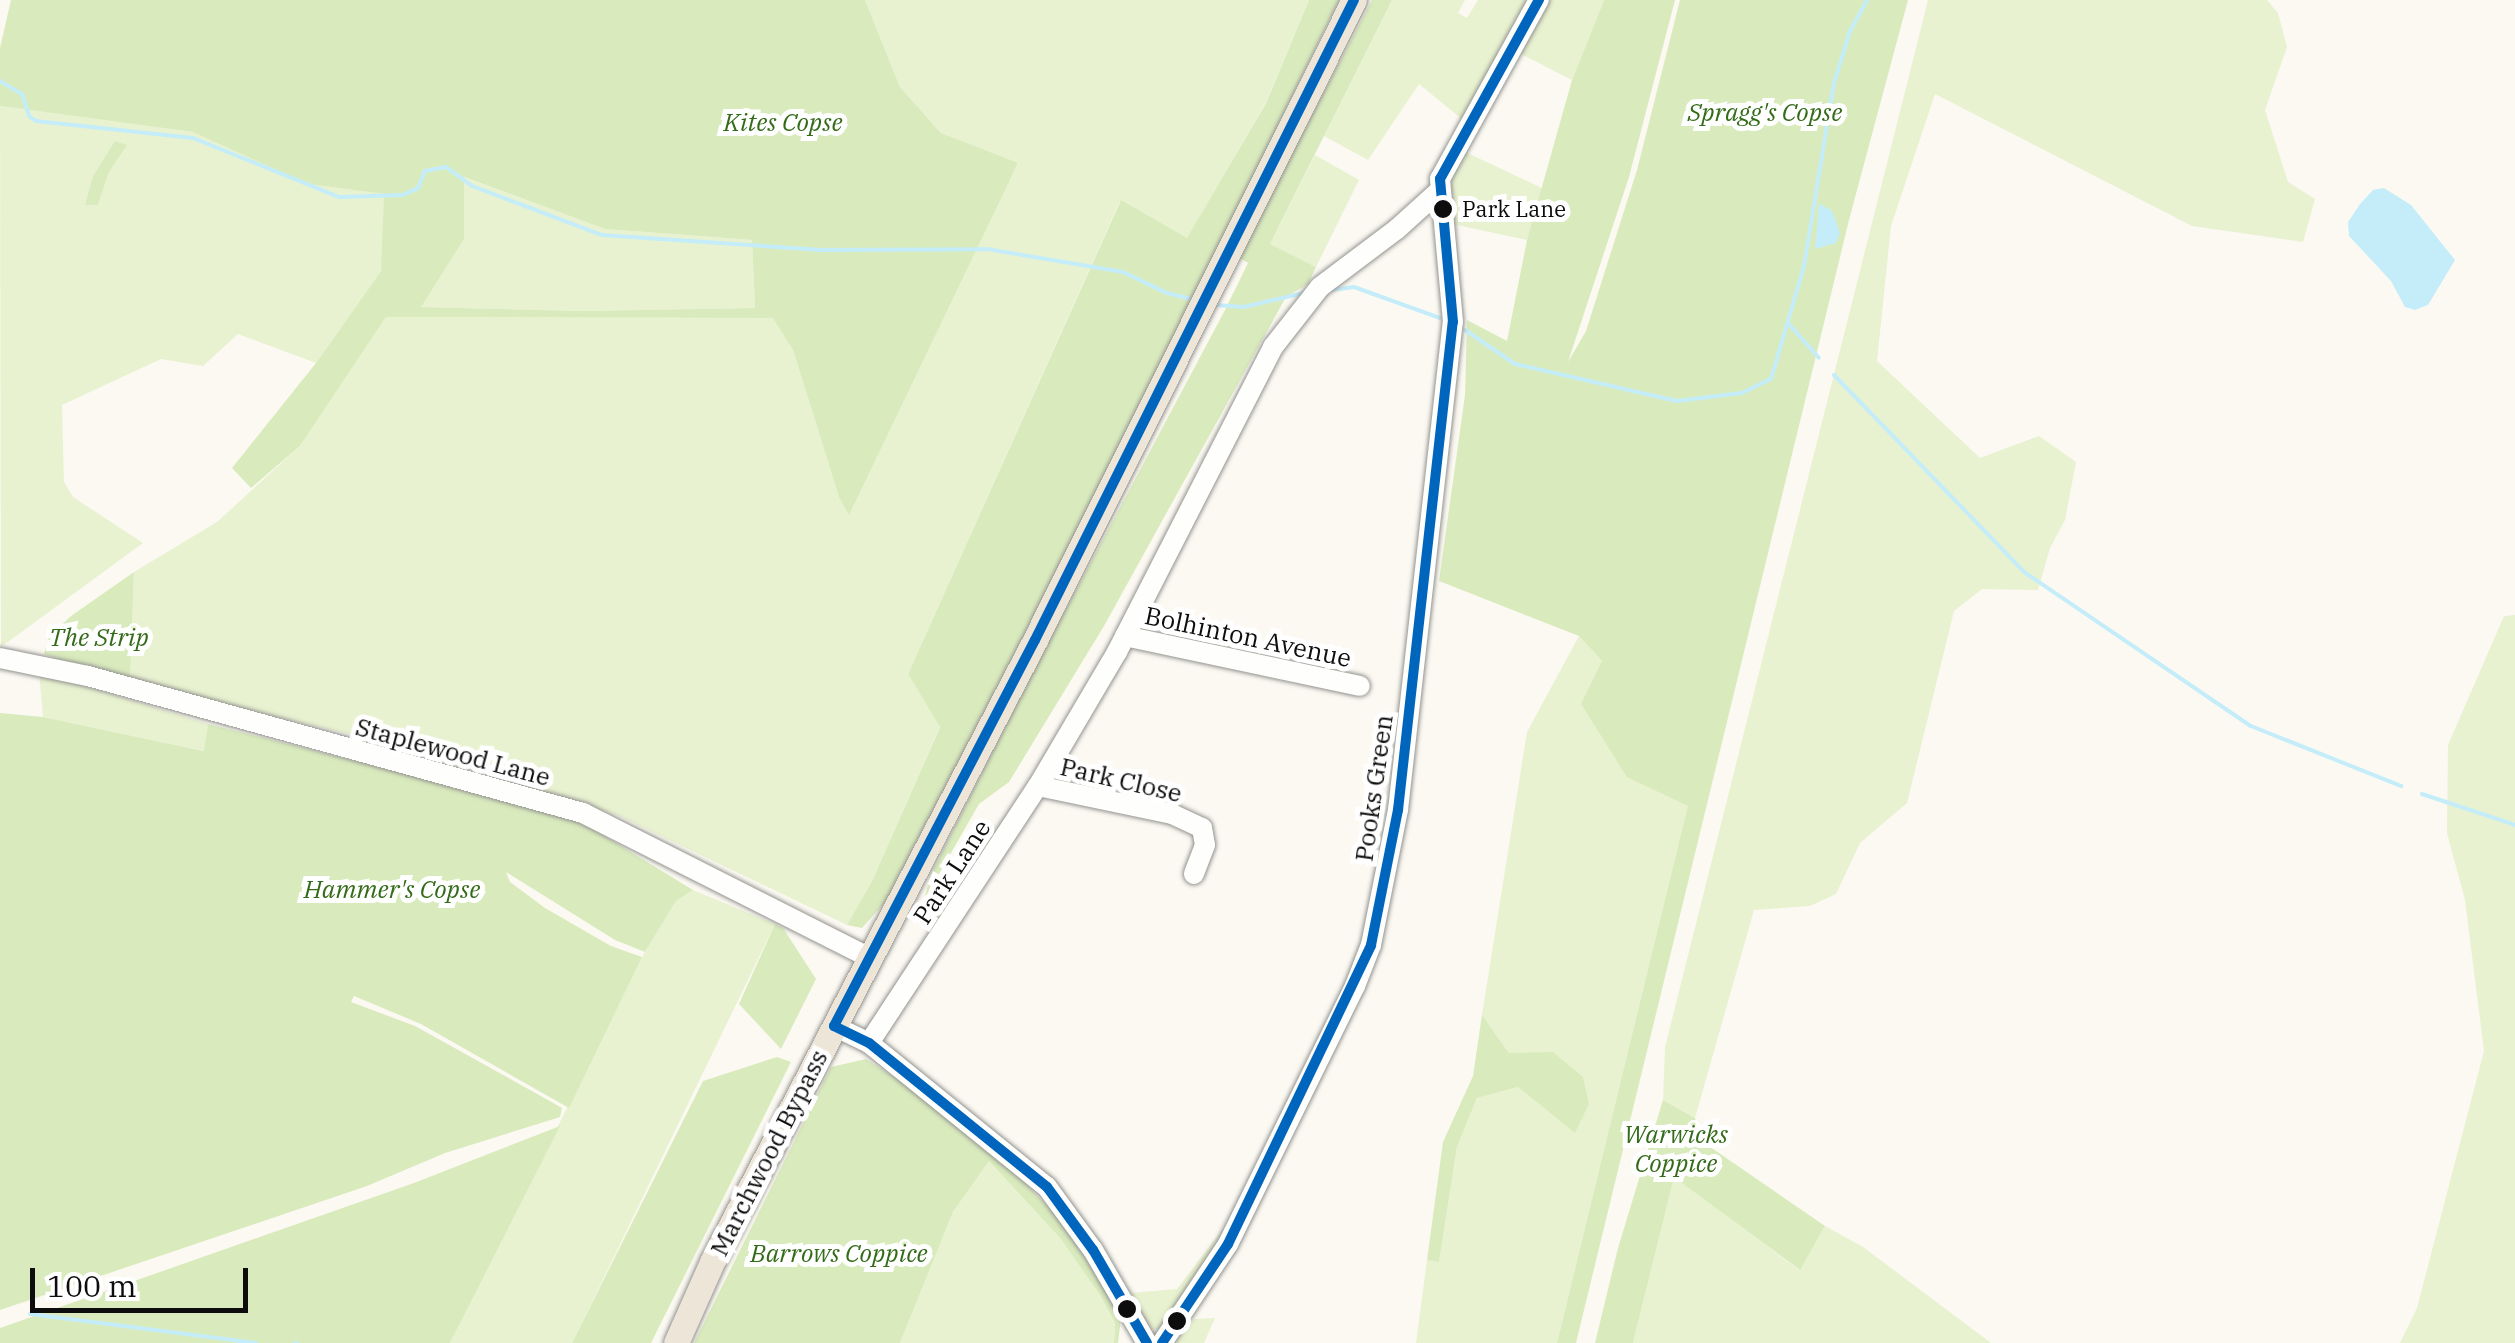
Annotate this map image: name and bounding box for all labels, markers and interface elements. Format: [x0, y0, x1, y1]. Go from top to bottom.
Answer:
park label: Spragg's Copse [1688, 97, 1842, 127]
park label: Kites Copse [723, 107, 843, 137]
place label: Park Lane [1462, 196, 1566, 222]
marker: Park Lane [1433, 199, 1453, 219]
street label: Bolhinton Avenue [1142, 600, 1354, 674]
park label: The Strip [49, 622, 149, 652]
street label: Staplewood Lane [352, 712, 554, 792]
street label: Pooks Green [1349, 713, 1399, 863]
street label: Park Close [1057, 751, 1185, 809]
street label: Park Lane [907, 814, 997, 930]
park label: Hammer's Copse [304, 874, 480, 904]
street label: Marchwood Bypass [704, 1045, 834, 1261]
park label: Warwicks Coppice [1624, 1120, 1728, 1179]
park label: Barrows Coppice [750, 1238, 928, 1268]
scale bar [35, 1248, 252, 1310]
text: 100 m [47, 1266, 137, 1305]
unlabelled marker [1117, 1299, 1137, 1319]
unlabelled marker [1167, 1311, 1187, 1331]

